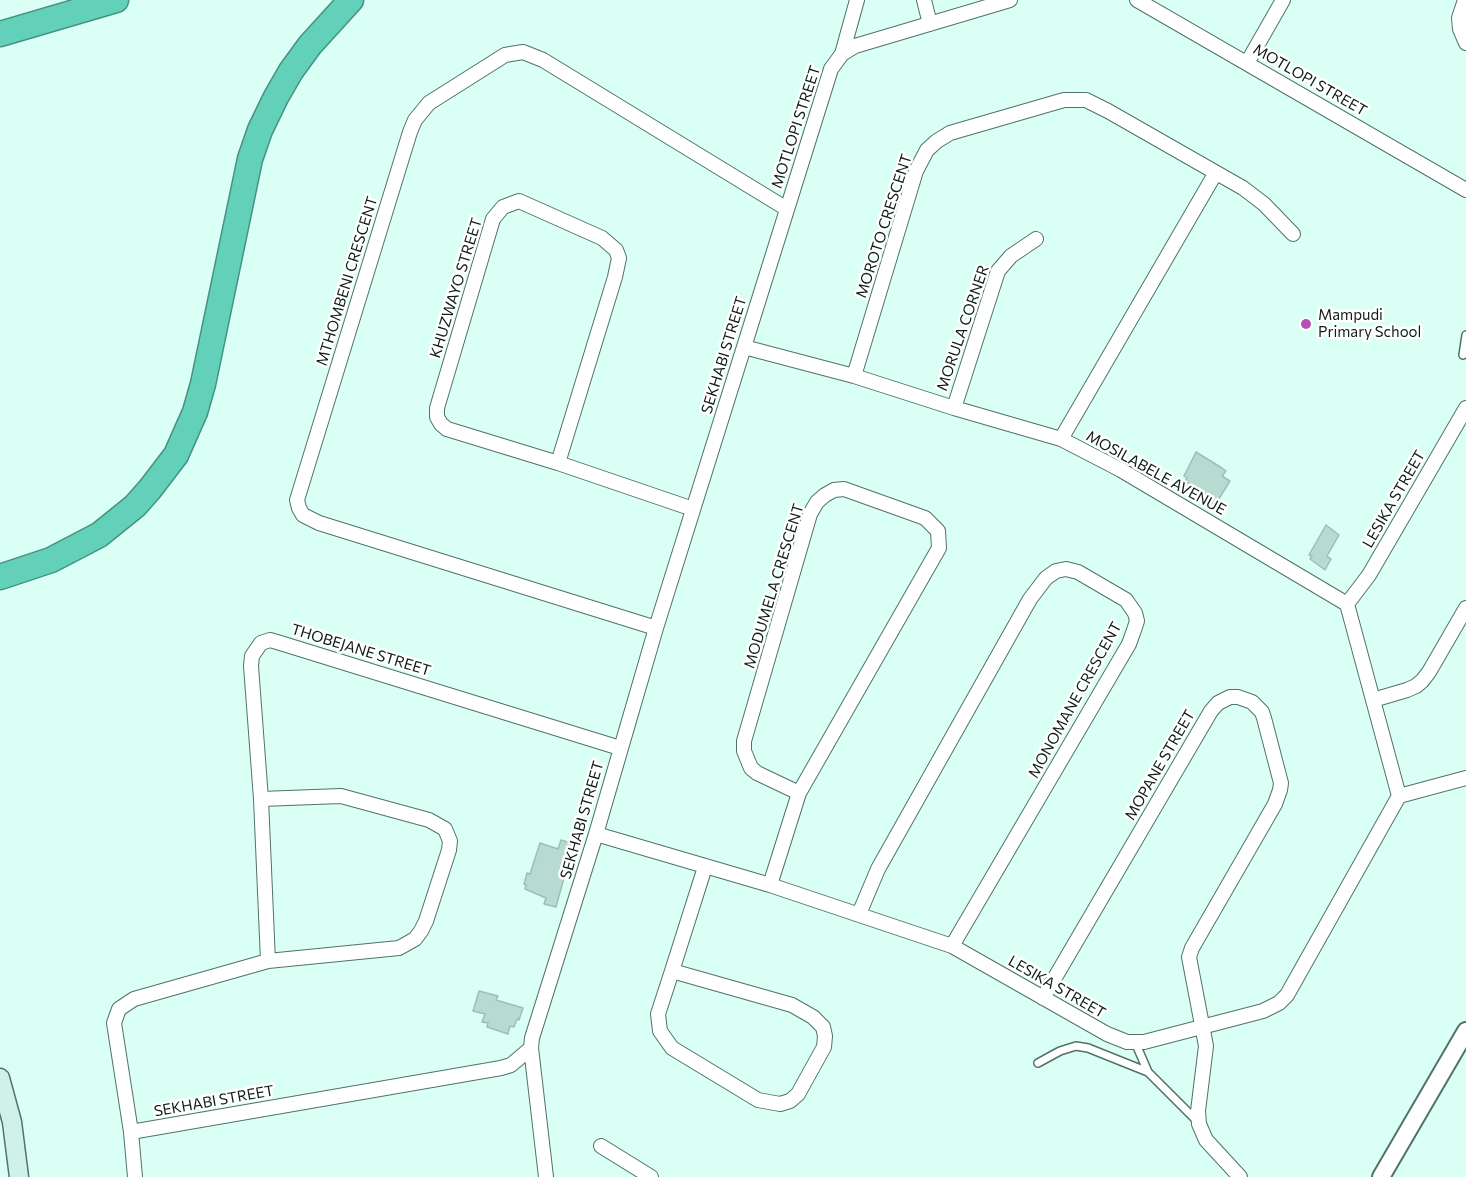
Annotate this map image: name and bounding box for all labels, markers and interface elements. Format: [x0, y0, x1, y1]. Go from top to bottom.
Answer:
street label: MOTLOPI STREET [1250, 40, 1370, 120]
street label: MOTLOPI STREET [768, 63, 824, 191]
street label: MOROTO CRESCENT [852, 152, 916, 300]
street label: MTHOMBENI CRESCENT [313, 194, 381, 368]
street label: KHUZWAYO STREET [426, 216, 486, 360]
street label: MORULA CORNER [933, 263, 993, 393]
street label: SEKHABI STREET [698, 294, 750, 416]
place label: Mampudi Primary School [1318, 306, 1421, 341]
marker: Mampudi Primary School [1299, 317, 1313, 331]
street label: MOSILABELE AVENUE [1083, 427, 1229, 519]
street label: LESIKA STREET [1359, 447, 1429, 551]
street label: MODUMELA CRESCENT [740, 501, 808, 671]
street label: MONOMANE CRESCENT [1025, 619, 1125, 781]
street label: THOBEJANE STREET [289, 620, 433, 680]
street label: MOPANE STREET [1121, 707, 1199, 823]
street label: SEKHABI STREET [557, 759, 607, 881]
street label: LESIKA STREET [1005, 952, 1109, 1022]
street label: SEKHABI STREET [152, 1082, 276, 1120]

